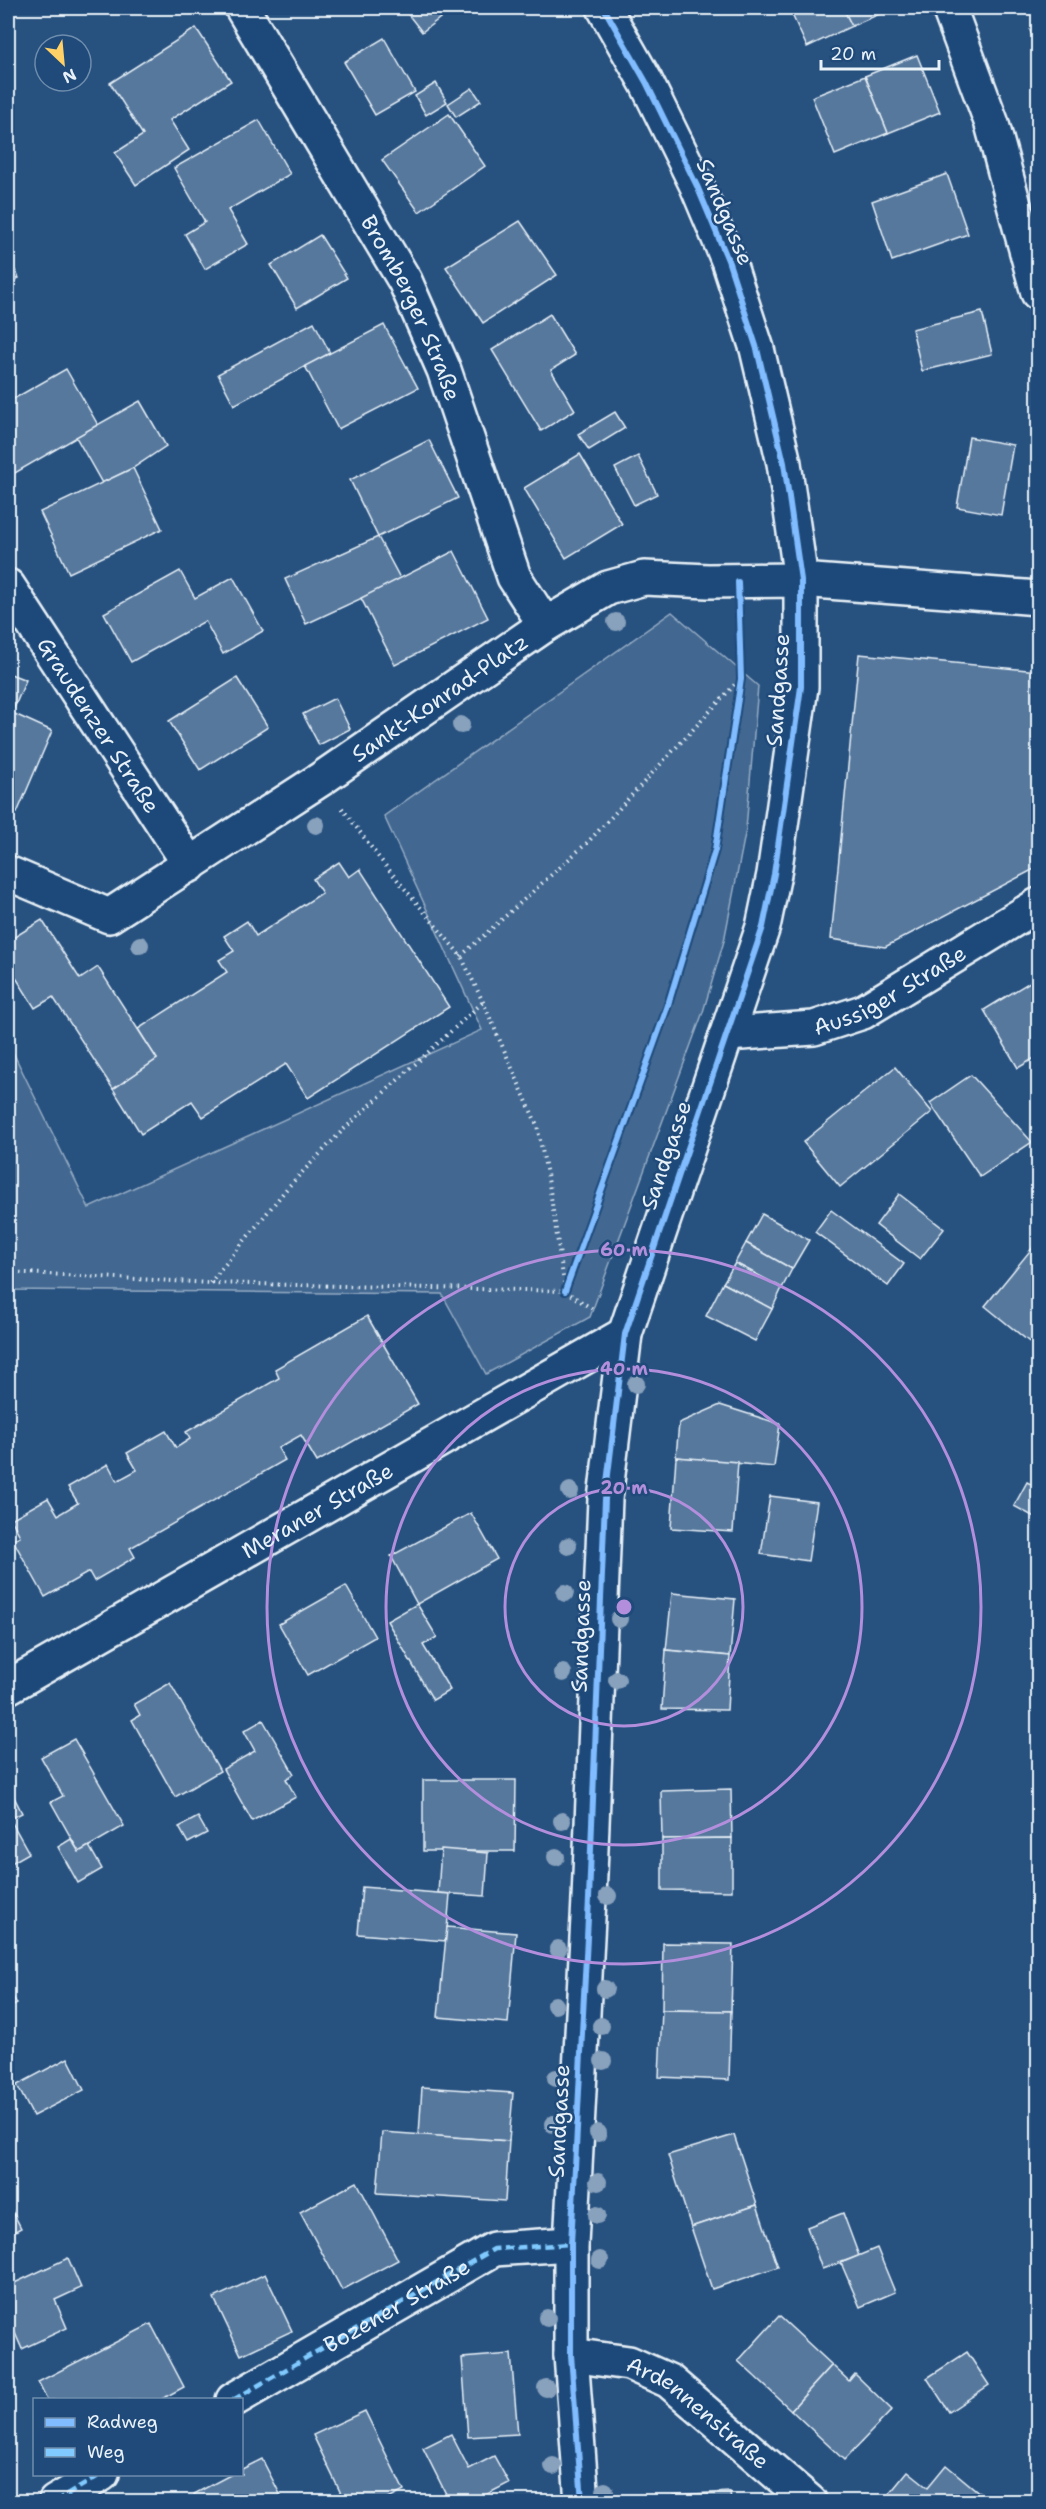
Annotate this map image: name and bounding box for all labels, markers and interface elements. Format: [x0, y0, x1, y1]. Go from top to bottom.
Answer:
north arrow [33, 33, 93, 93]
scale bar [821, 33, 940, 71]
text: 20 m [830, 42, 876, 66]
text: N [59, 64, 80, 88]
street label: Sandgasse [690, 154, 760, 270]
street label: Bromberger Straße [354, 210, 468, 404]
street label: Sankt-Konrad-Platz [346, 627, 533, 768]
street label: Graudenzer Straße [31, 632, 167, 819]
street label: Sandgasse [760, 632, 796, 748]
street label: Aussiger Straße [810, 938, 971, 1042]
street label: Sandgasse [634, 1097, 698, 1213]
text: 60 m [600, 1238, 648, 1262]
text: 40 m [600, 1357, 648, 1381]
street label: Meraner Straße [236, 1455, 398, 1565]
text: 20 m [600, 1476, 648, 1500]
street label: Sandgasse [565, 1579, 597, 1693]
centre of rings [614, 1597, 634, 1617]
street label: Sandgasse [542, 2064, 576, 2178]
street label: Bozener Straße [318, 2252, 475, 2359]
street label: Ardennenstraße [622, 2349, 776, 2475]
legend [33, 2398, 243, 2476]
text: Radweg [87, 2410, 158, 2434]
text: Weg [87, 2440, 125, 2464]

